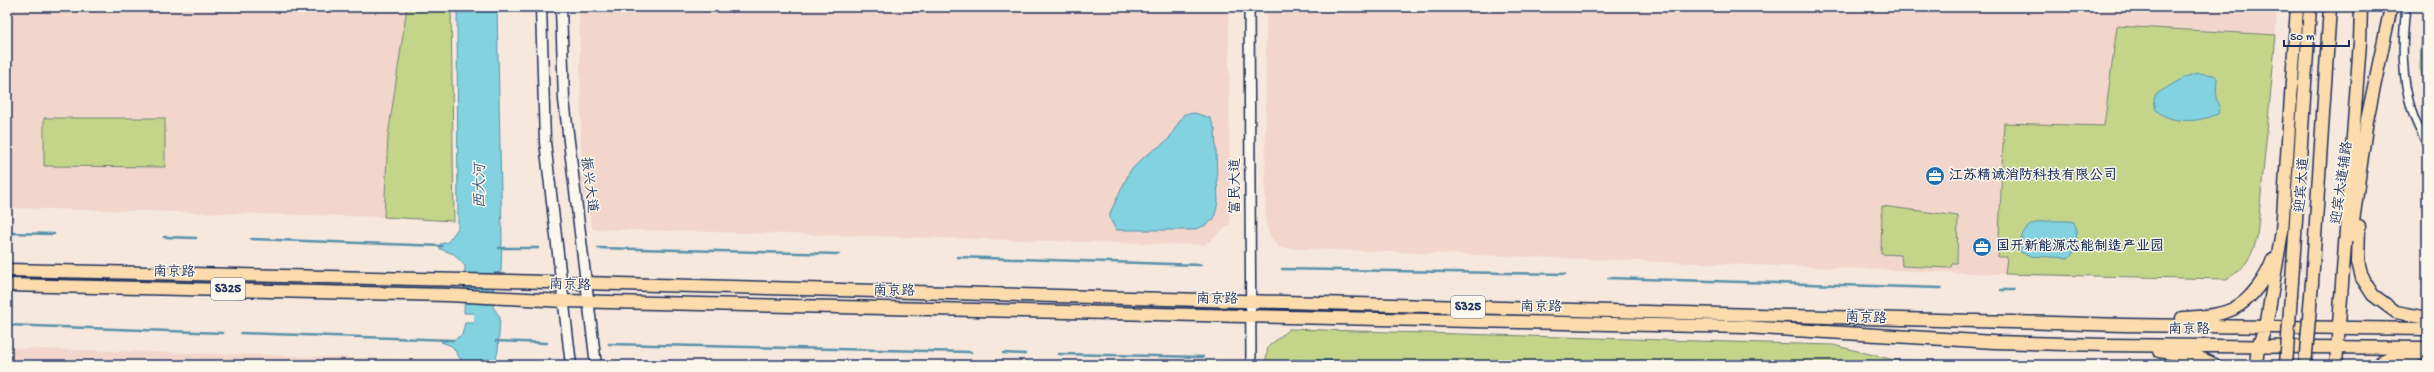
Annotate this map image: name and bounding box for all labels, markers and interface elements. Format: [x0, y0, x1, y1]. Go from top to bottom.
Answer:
scale bar [2284, 22, 2349, 48]
text: 50 m [2290, 31, 2315, 45]
street label: 迎宾大道辅路 [2328, 140, 2357, 226]
street label: 振兴大道 [576, 156, 600, 214]
street label: 迎宾大道 [2293, 156, 2313, 214]
street label: 富民大道 [1227, 158, 1245, 214]
water label: 西大河 [472, 161, 490, 209]
office icon: 江苏精诚消防科技有限公司 [1924, 165, 1946, 187]
place label: 江苏精诚消防科技有限公司 [1949, 167, 2117, 185]
office icon: 国开新能源芯能制造产业园 [1971, 236, 1993, 258]
place label: 国开新能源芯能制造产业园 [1996, 238, 2164, 256]
street label: 南京路 [153, 263, 195, 282]
street label: 南京路 [549, 276, 591, 295]
road number: S325 [211, 278, 245, 300]
street label: 南京路 [873, 282, 915, 301]
street label: 南京路 [1196, 290, 1238, 309]
road number: S325 [1451, 296, 1485, 318]
street label: 南京路 [1520, 298, 1562, 317]
street label: 南京路 [1845, 308, 1887, 329]
street label: 南京路 [2168, 321, 2210, 339]

